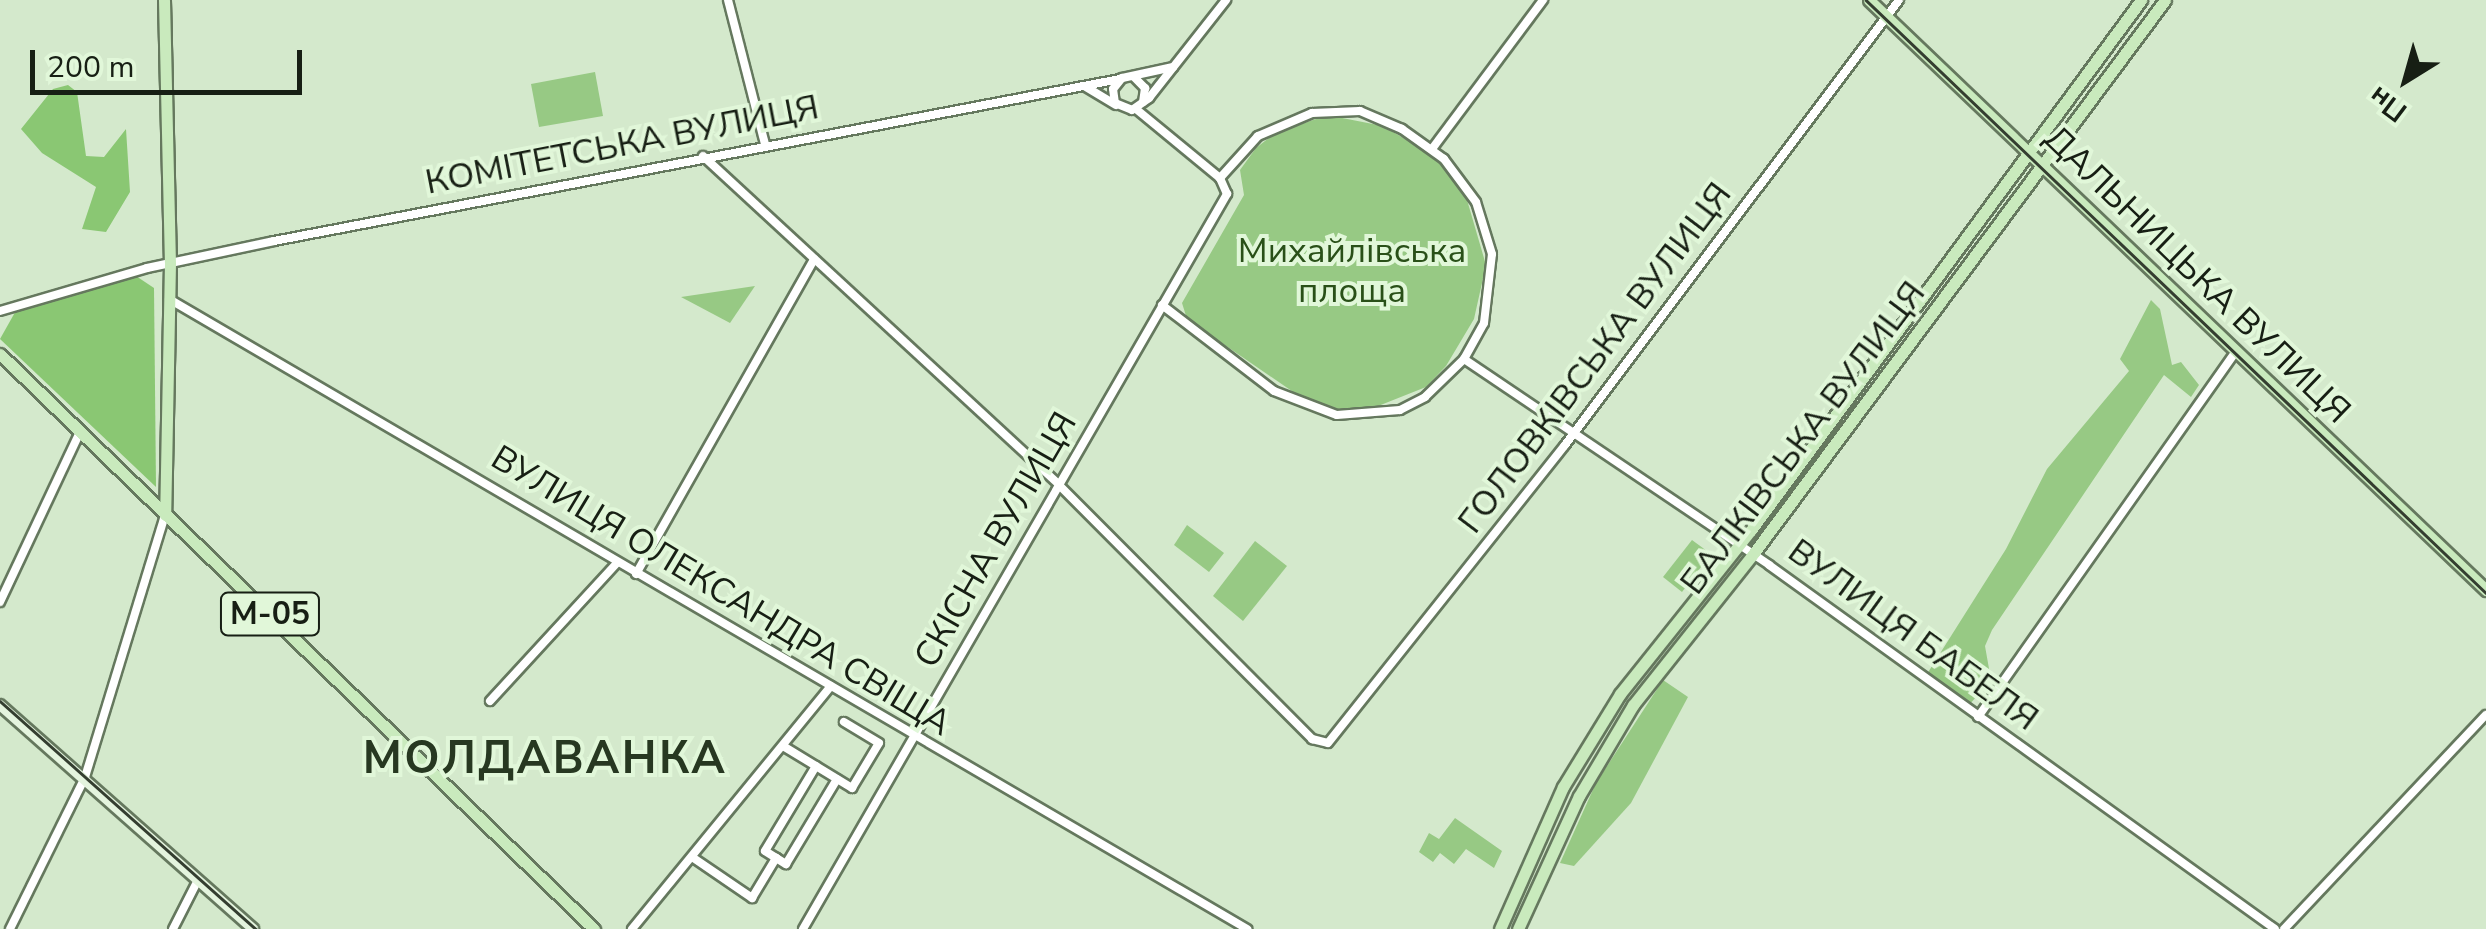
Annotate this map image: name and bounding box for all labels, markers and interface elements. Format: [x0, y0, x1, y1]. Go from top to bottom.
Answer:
scale bar [35, 30, 308, 92]
north arrow [2356, 30, 2456, 130]
text: 200 m [47, 47, 134, 88]
text: Пн [2361, 77, 2415, 131]
street label: КОМІТЕТСЬКА ВУЛИЦЯ [422, 86, 822, 204]
street label: ДАЛЬНИЦЬКА ВУЛИЦЯ [2035, 118, 2359, 432]
street label: ГОЛОВКІВСЬКА ВУЛИЦЯ [1449, 174, 1741, 542]
park label: Михайлівська площа [1238, 230, 1466, 312]
street label: БАЛКІВСЬКА ВУЛИЦЯ [1672, 273, 1934, 603]
street label: CКІСНА ВУЛИЦЯ [906, 405, 1086, 675]
street label: ВУЛИЦЯ ОЛЕКСАНДРА СВІЩА [484, 437, 958, 745]
street label: ВУЛИЦЯ БАБЕЛЯ [1780, 530, 2046, 740]
road number: М-05 [218, 587, 322, 641]
district label: МОЛДАВАНКА [363, 732, 727, 786]

